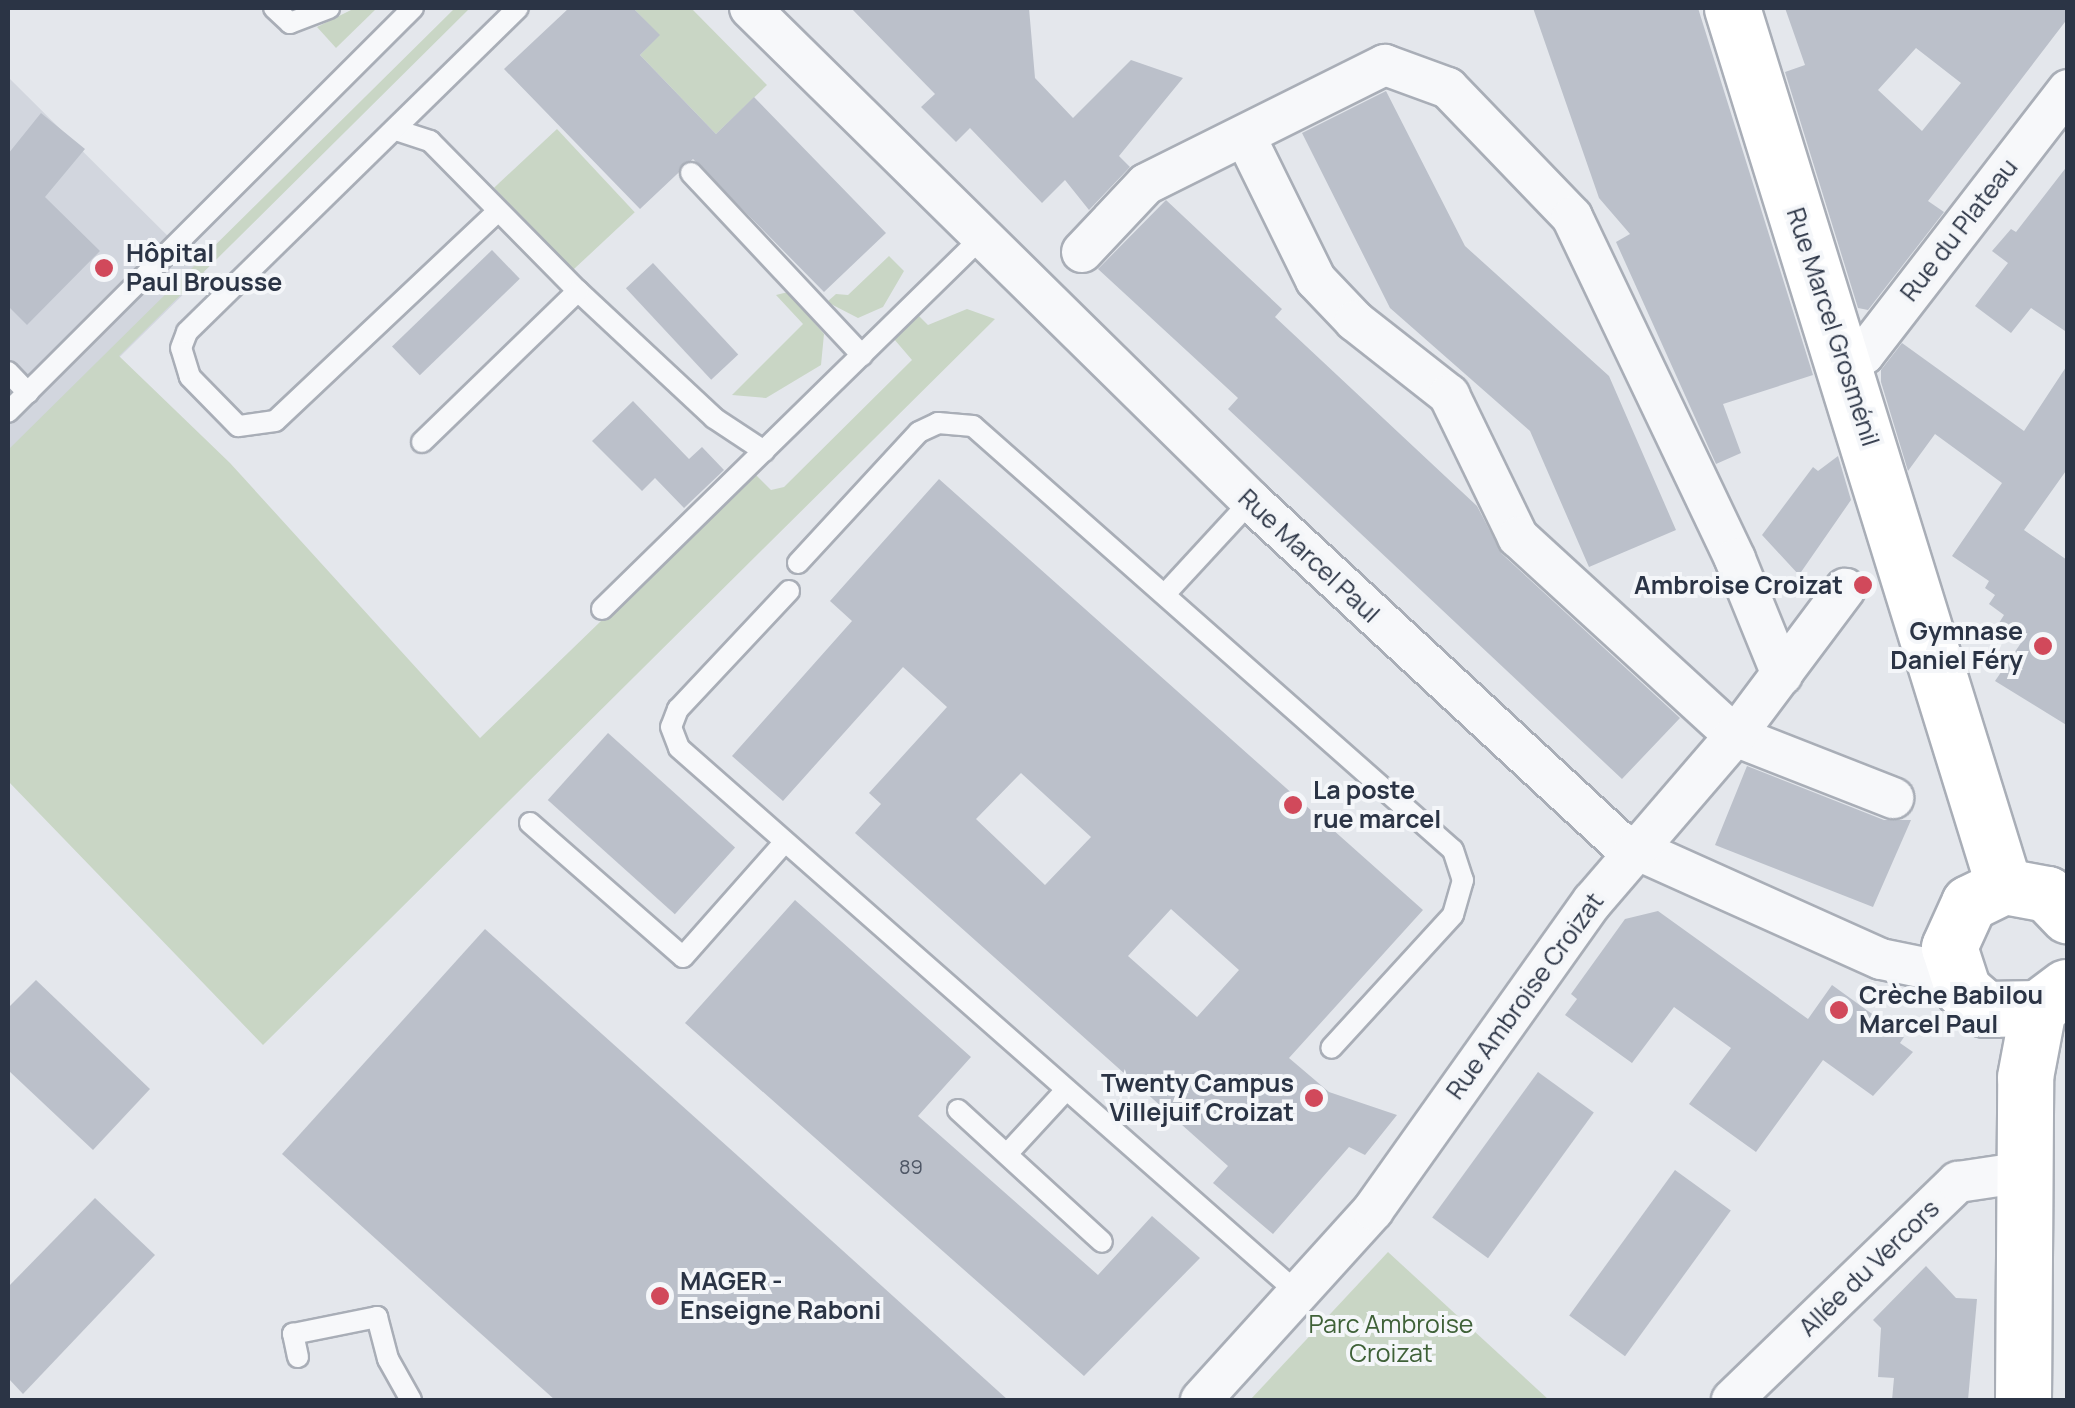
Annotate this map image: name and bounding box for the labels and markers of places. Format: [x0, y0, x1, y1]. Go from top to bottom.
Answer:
place label: Hôpital Paul Brousse [126, 239, 282, 298]
marker: Hôpital Paul Brousse [91, 255, 117, 281]
place label: Ambroise Croizat [1634, 570, 1843, 600]
marker: Ambroise Croizat [1852, 574, 1874, 596]
place label: Gymnase Daniel Féry [1890, 617, 2023, 676]
marker: Gymnase Daniel Féry [2032, 635, 2054, 657]
place label: La poste rue marcel [1313, 776, 1441, 835]
marker: La poste rue marcel [1282, 794, 1304, 816]
place label: Crèche Babilou Marcel Paul [1859, 981, 2043, 1040]
marker: Crèche Babilou Marcel Paul [1828, 999, 1850, 1021]
place label: Twenty Campus Villejuif Croizat [1101, 1069, 1294, 1128]
marker: Twenty Campus Villejuif Croizat [1303, 1087, 1325, 1109]
place label: MAGER - Enseigne Raboni [680, 1267, 881, 1326]
marker: MAGER - Enseigne Raboni [649, 1285, 671, 1307]

